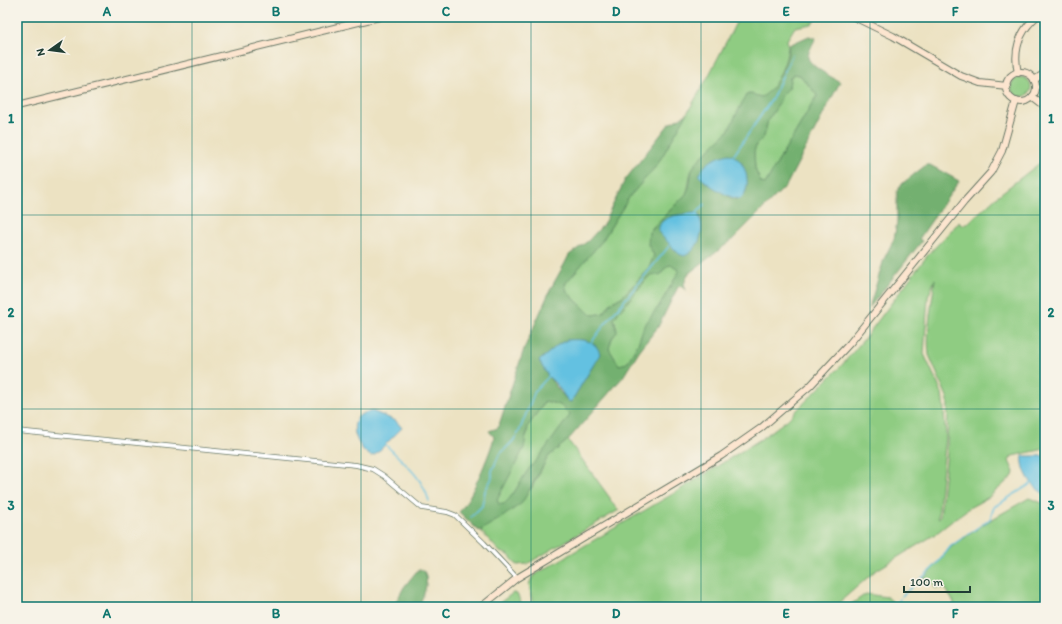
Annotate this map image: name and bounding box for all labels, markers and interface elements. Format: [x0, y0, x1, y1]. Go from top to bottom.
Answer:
text: A [102, 4, 112, 19]
text: B [272, 4, 281, 19]
text: C [442, 4, 451, 19]
text: D [612, 4, 621, 19]
text: E [782, 4, 790, 19]
text: F [952, 4, 959, 19]
north arrow [30, 30, 70, 70]
text: N [34, 47, 48, 57]
text: 1 [8, 111, 14, 126]
text: 1 [1048, 111, 1054, 126]
text: 2 [8, 305, 15, 320]
text: 2 [1048, 305, 1055, 320]
text: 3 [7, 498, 15, 513]
text: 3 [1047, 498, 1055, 513]
scale bar [904, 568, 970, 594]
text: 100 m [910, 575, 943, 589]
text: A [102, 606, 112, 621]
text: B [272, 606, 281, 621]
text: C [442, 606, 451, 621]
text: D [612, 606, 621, 621]
text: E [782, 606, 790, 621]
text: F [952, 606, 959, 621]

